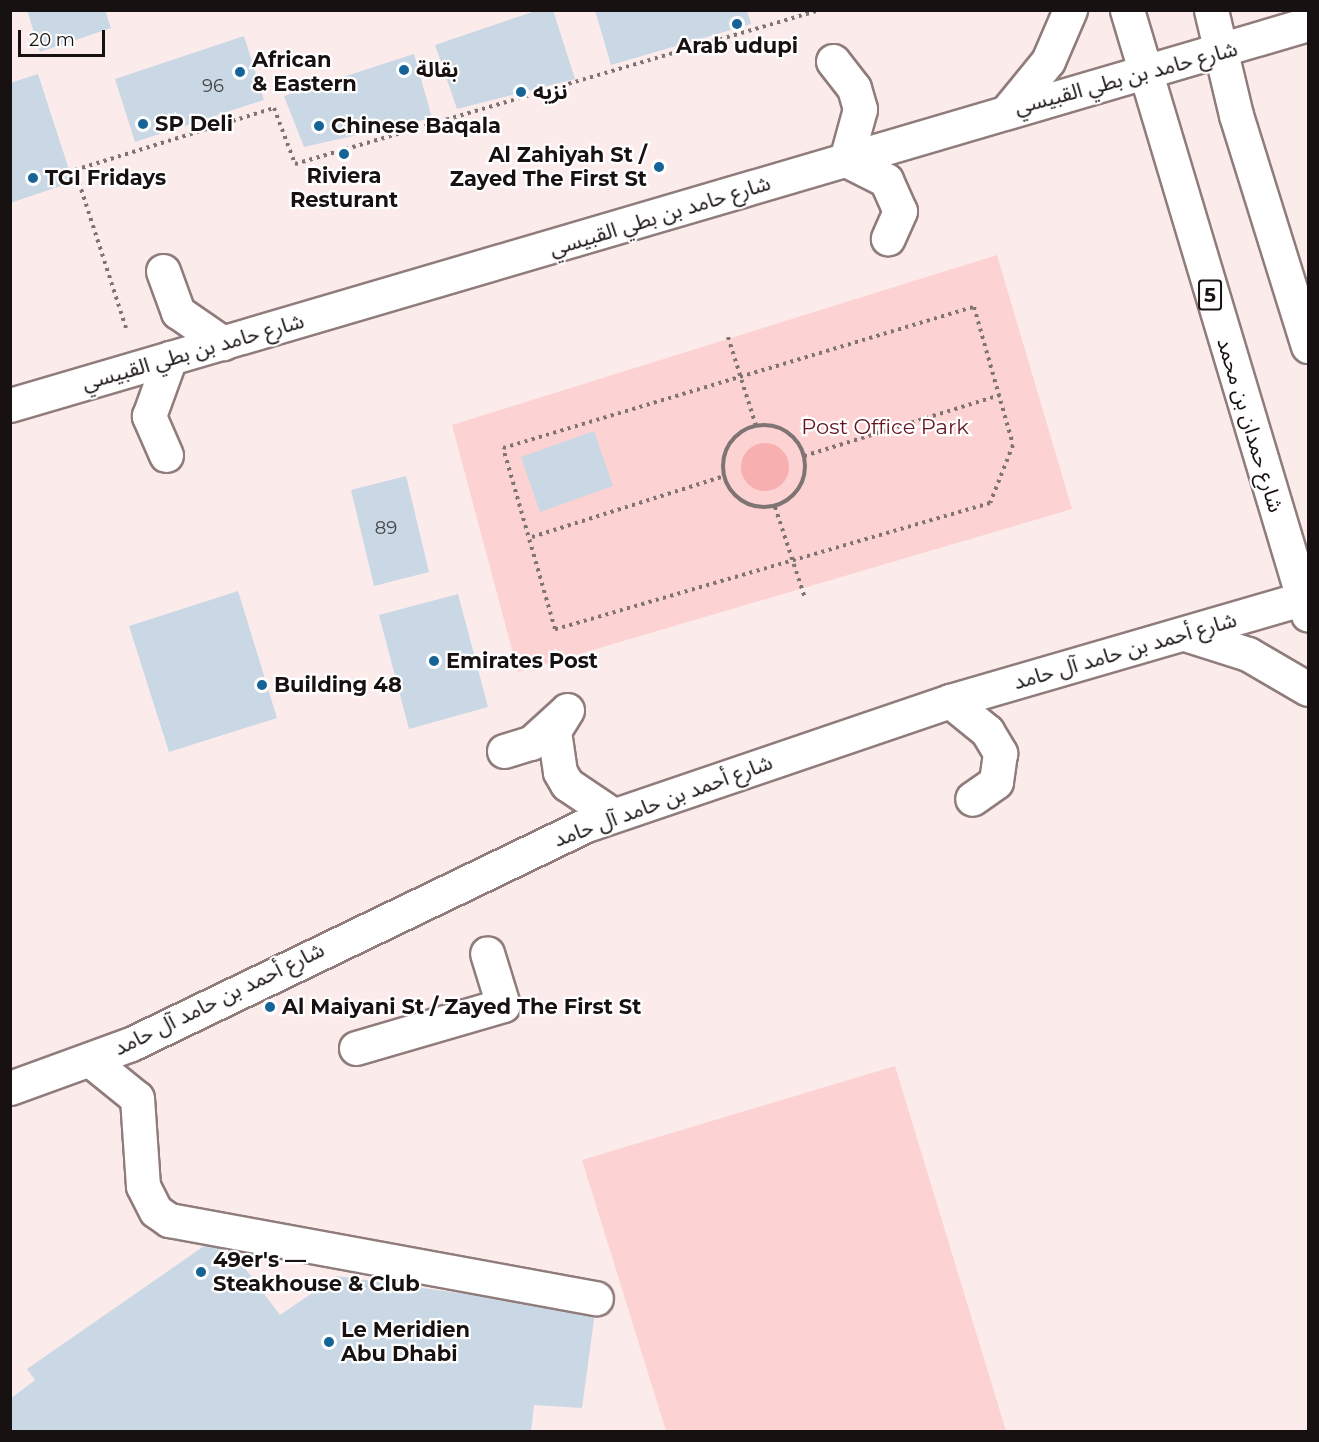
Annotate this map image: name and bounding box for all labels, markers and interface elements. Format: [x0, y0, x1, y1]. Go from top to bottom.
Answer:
marker: Arab udupi [730, 17, 744, 31]
scale bar [21, 18, 108, 56]
text: 20 m [29, 29, 75, 51]
place label: Arab udupi [676, 33, 798, 59]
street label: شارع حامد بن بطي القبيسي [1012, 36, 1240, 120]
place label: African & Eastern [252, 47, 357, 97]
place label: بقالة [416, 57, 458, 83]
marker: بقالة [397, 63, 411, 77]
marker: African & Eastern [233, 65, 247, 79]
house number: 96 [202, 75, 224, 97]
place label: نزيه [533, 79, 568, 105]
marker: نزيه [514, 85, 528, 99]
place label: SP Deli [155, 111, 233, 137]
place label: Chinese Baqala [331, 113, 501, 139]
marker: SP Deli [136, 117, 150, 131]
marker: Chinese Baqala [312, 119, 326, 133]
place label: Al Zahiyah St / Zayed The First St [450, 142, 647, 192]
marker: Riviera Resturant [337, 147, 351, 161]
marker: Al Zahiyah St / Zayed The First St [652, 160, 666, 174]
place label: Riviera Resturant [290, 163, 398, 213]
place label: TGI Fridays [45, 165, 166, 191]
street label: شارع حامد بن بطي القبيسي [546, 170, 774, 262]
marker: TGI Fridays [26, 171, 40, 185]
road number: 5 [1198, 278, 1222, 312]
street label: شارع حامد بن بطي القبيسي [79, 308, 307, 396]
street label: شارع حمدان بن محمد [1211, 335, 1289, 515]
park label: Post Office Park [801, 414, 969, 440]
house number: 89 [375, 517, 397, 539]
street label: شارع أحمد بن حامد آل حامد [1011, 607, 1239, 695]
place label: Emirates Post [446, 648, 598, 674]
marker: Emirates Post [427, 654, 441, 668]
place label: Building 48 [274, 672, 402, 698]
marker: Building 48 [255, 678, 269, 692]
street label: شارع أحمد بن حامد آل حامد [550, 750, 776, 852]
street label: شارع أحمد بن حامد آل حامد [110, 937, 328, 1061]
place label: Al Maiyani St / Zayed The First St [282, 994, 641, 1020]
marker: Al Maiyani St / Zayed The First St [263, 1000, 277, 1014]
place label: 49er's — Steakhouse & Club [213, 1247, 420, 1297]
marker: 49er's — Steakhouse & Club [194, 1265, 208, 1279]
place label: Le Meridien Abu Dhabi [341, 1317, 470, 1367]
marker: Le Meridien Abu Dhabi [322, 1335, 336, 1349]

